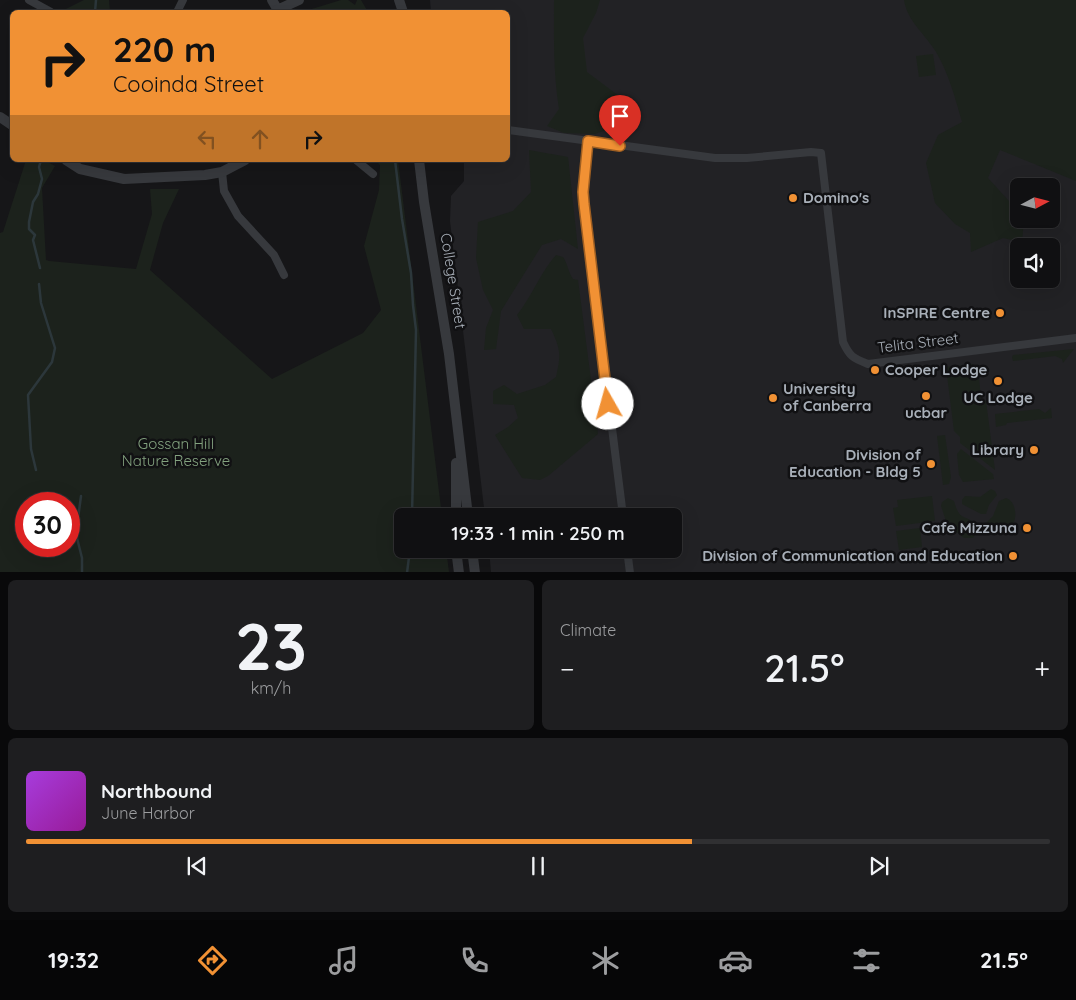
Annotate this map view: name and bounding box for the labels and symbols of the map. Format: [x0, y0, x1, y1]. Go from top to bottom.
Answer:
pin [599, 95, 641, 146]
north arrow [1010, 178, 1060, 228]
place label: Domino's [803, 188, 869, 207]
marker: Domino's [787, 192, 799, 204]
street label: College Street [437, 232, 470, 330]
place label: InSPIRE Centre [883, 303, 990, 322]
marker: InSPIRE Centre [994, 307, 1006, 319]
street label: Telita Street [876, 328, 960, 357]
place label: Cooper Lodge [885, 360, 988, 379]
marker: Cooper Lodge [869, 364, 881, 376]
marker: UC Lodge [992, 375, 1004, 387]
position arrow [581, 377, 633, 429]
place label: University of Canberra [783, 379, 871, 415]
place label: UC Lodge [963, 388, 1033, 407]
marker: ucbar [920, 390, 932, 402]
marker: University of Canberra [767, 392, 779, 404]
place label: ucbar [905, 403, 947, 422]
park label: Gossan Hill Nature Reserve [122, 434, 230, 470]
place label: Library [972, 440, 1024, 459]
marker: Library [1028, 444, 1040, 456]
place label: Division of Education - Bldg 5 [789, 445, 921, 481]
marker: Division of Education - Bldg 5 [925, 458, 937, 470]
speed limit sign: 30 [15, 492, 80, 557]
place label: Cafe Mizzuna [922, 518, 1017, 537]
marker: Cafe Mizzuna [1021, 522, 1033, 534]
place label: Division of Communication and Education [702, 546, 1003, 565]
marker: Division of Communication and Education [1007, 550, 1019, 562]

